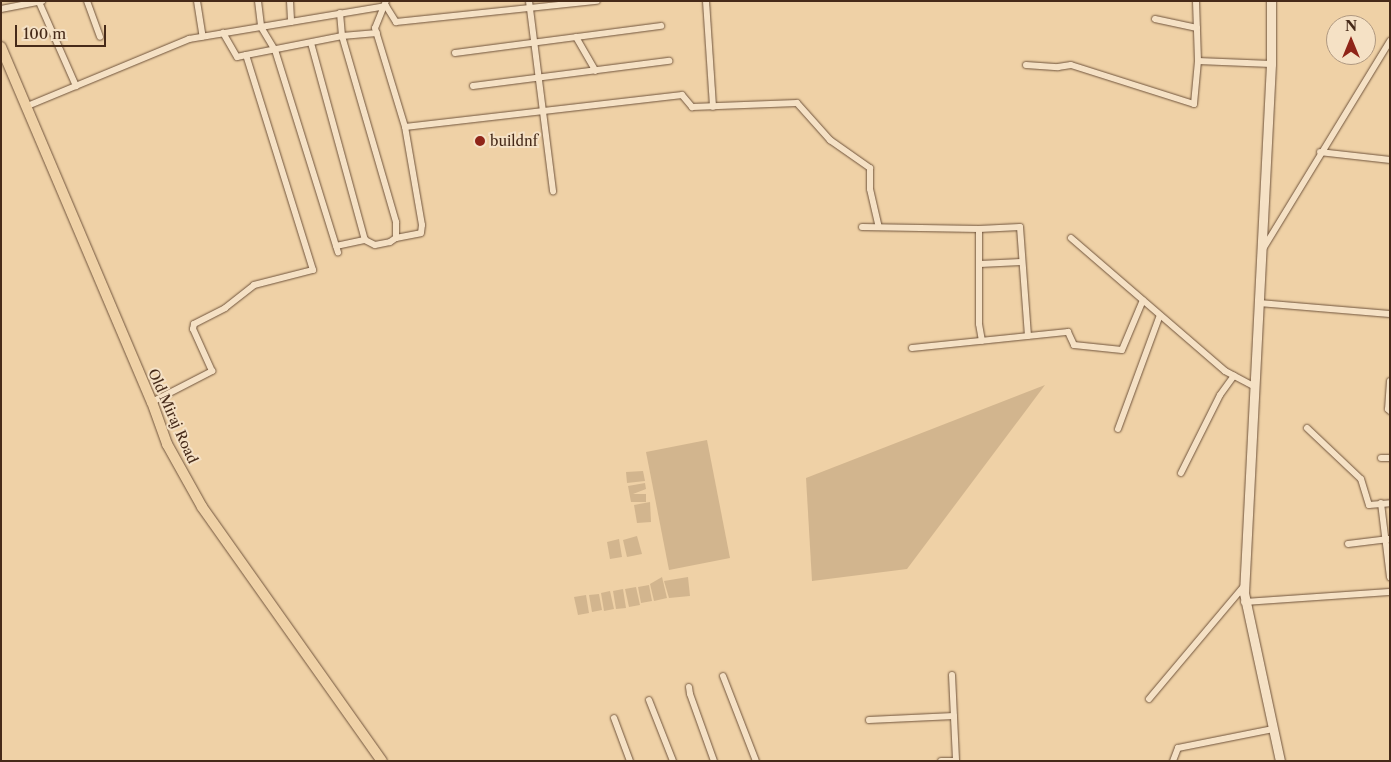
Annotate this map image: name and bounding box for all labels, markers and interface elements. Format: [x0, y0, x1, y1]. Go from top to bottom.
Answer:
scale bar [18, 15, 109, 47]
north arrow [1326, 15, 1376, 65]
text: N [1345, 17, 1357, 35]
text: 100 m [23, 24, 66, 43]
place label: buildnf [490, 133, 538, 149]
marker: buildnf [474, 135, 486, 147]
street label: Old Miraj Road [145, 366, 201, 466]

